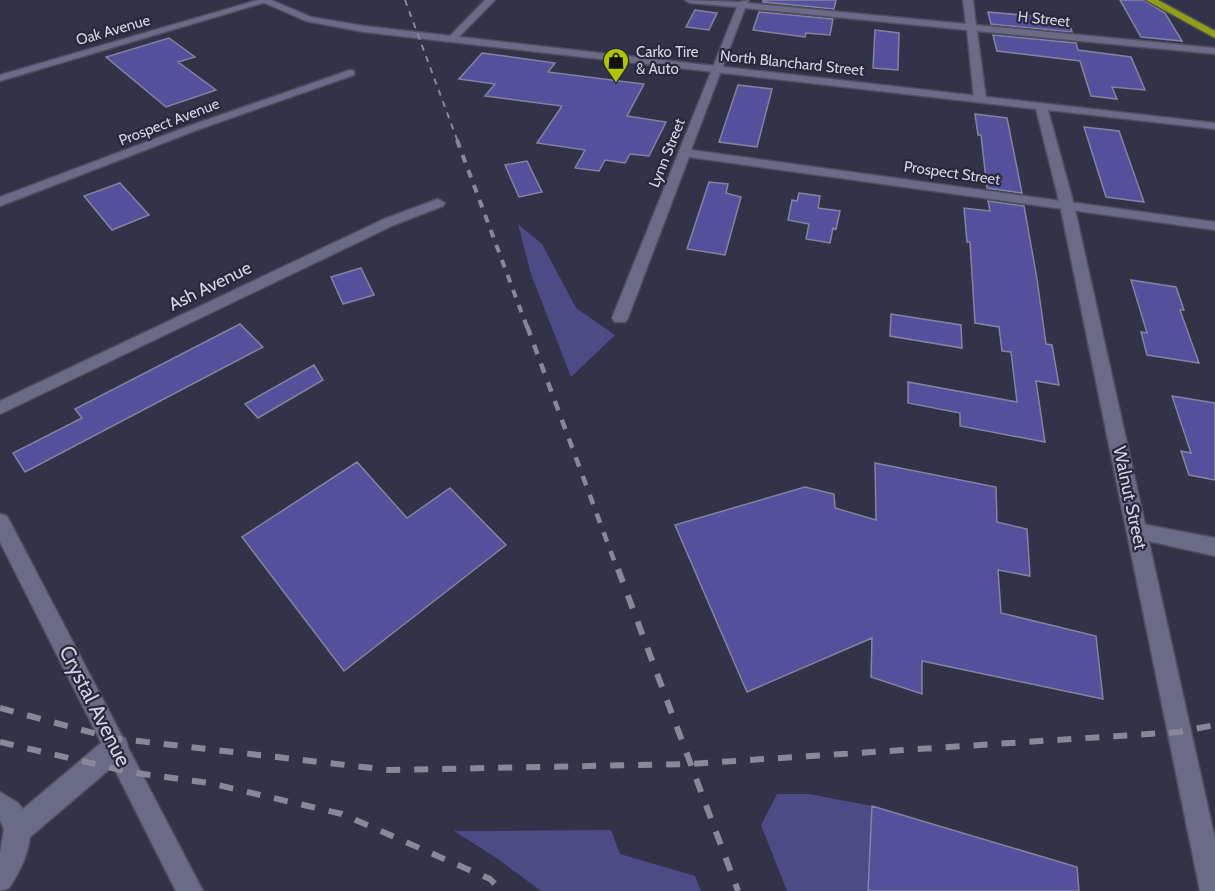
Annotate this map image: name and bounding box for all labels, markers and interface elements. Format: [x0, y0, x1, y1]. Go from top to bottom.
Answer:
street label: H Street [1017, 7, 1071, 31]
street label: Oak Avenue [74, 11, 152, 49]
place label: Carko Tire & Auto [636, 43, 699, 78]
shop icon: Carko Tire & Auto [601, 46, 631, 84]
street label: North Blanchard Street [719, 46, 865, 80]
street label: Prospect Avenue [116, 94, 222, 149]
street label: Lynn Street [645, 116, 689, 190]
street label: Prospect Street [903, 157, 1001, 189]
street label: Ash Avenue [165, 257, 255, 315]
street label: Walnut Street [1108, 444, 1152, 552]
street label: Crystal Avenue [54, 641, 137, 771]

